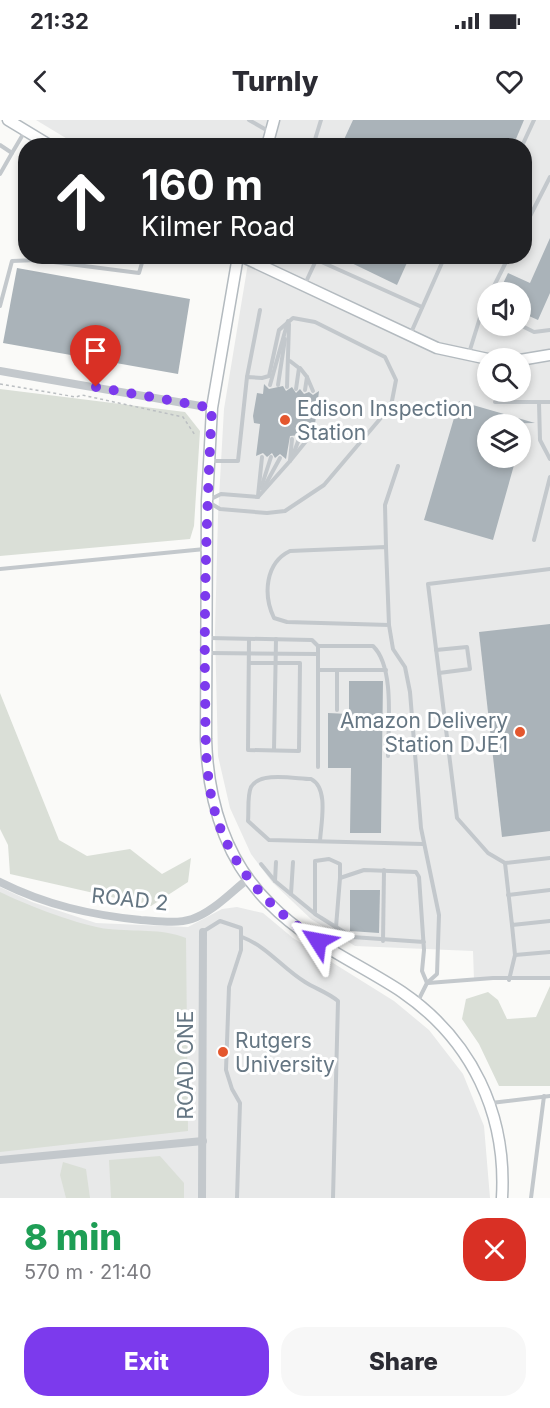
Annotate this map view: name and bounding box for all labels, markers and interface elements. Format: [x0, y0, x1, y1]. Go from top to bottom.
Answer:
text: 21:32 [30, 8, 89, 34]
icon: back [24, 65, 57, 98]
text: Turnly [232, 65, 318, 98]
icon: heart [493, 65, 526, 98]
text: 160 m [141, 159, 263, 210]
icon: ahead [42, 162, 120, 240]
text: Kilmer Road [141, 210, 295, 243]
map controls [477, 282, 531, 468]
button: sound [477, 282, 531, 336]
pin [70, 325, 121, 387]
icon: arrive [79, 334, 112, 367]
button: search [477, 348, 531, 402]
place label: Edison Inspection Station [297, 396, 473, 445]
marker: Edison Inspection Station [278, 413, 292, 427]
button: layers [477, 414, 531, 468]
place label: Amazon Delivery Station DJE1 [340, 708, 508, 757]
marker: Amazon Delivery Station DJE1 [513, 725, 527, 739]
street label: ROAD 2 [90, 883, 170, 915]
position arrow [286, 909, 350, 973]
street label: ROAD ONE [173, 1011, 198, 1119]
place label: Rutgers University [235, 1028, 335, 1077]
marker: Rutgers University [216, 1045, 230, 1059]
text: 8 min [24, 1215, 122, 1259]
button: close [463, 1218, 526, 1281]
text: 570 m · 21:40 [24, 1260, 152, 1284]
button: Exit [24, 1327, 269, 1396]
button: Share [281, 1327, 526, 1396]

